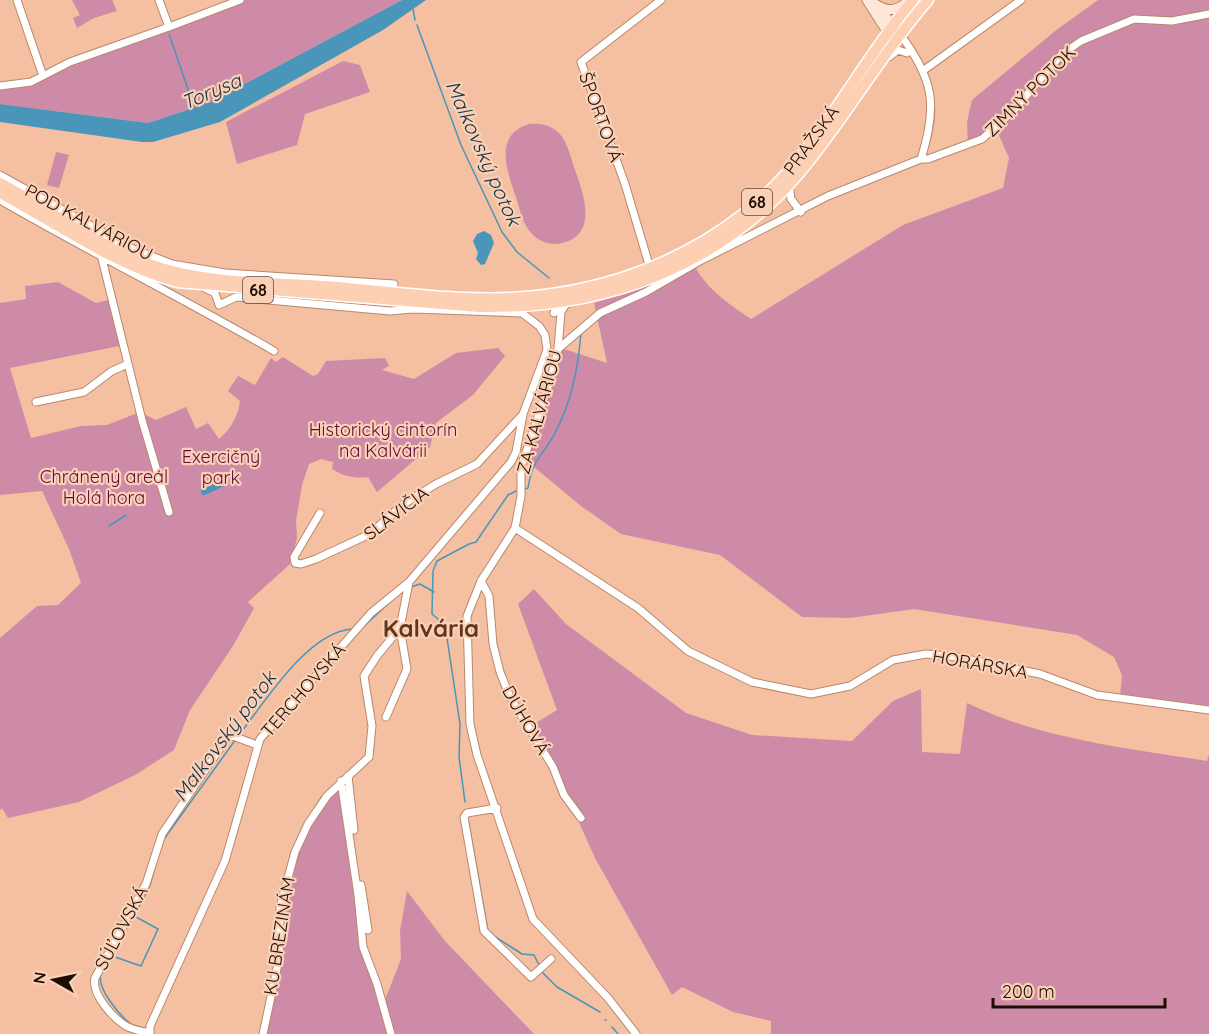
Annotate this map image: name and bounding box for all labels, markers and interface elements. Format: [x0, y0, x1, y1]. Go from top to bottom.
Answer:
street label: ZIMNÝ POTOK [980, 41, 1080, 141]
water label: Torysa [177, 67, 246, 115]
street label: ŠPORTOVÁ [574, 69, 628, 165]
water label: Malkovský potok [441, 76, 528, 232]
street label: PRAŽSKÁ [778, 101, 844, 179]
street label: POD KALVÁRIOU [21, 179, 157, 265]
road number: 68 [742, 189, 772, 215]
road number: 68 [243, 277, 273, 303]
street label: ZA KALVÁRIOU [511, 347, 567, 477]
park label: Historický cintorín na Kalvárii [309, 418, 457, 462]
park label: Exercičný park [182, 445, 260, 489]
park label: Chránený areál Holá hora [40, 465, 168, 509]
street label: SLÁVIČIA [359, 481, 433, 545]
district label: Kalvária [383, 613, 479, 643]
street label: TERCHOVSKÁ [256, 638, 350, 742]
street label: HORÁRSKA [931, 644, 1030, 684]
water label: Malkovský potok [167, 664, 282, 806]
street label: DÚHOVÁ [497, 681, 555, 759]
street label: KU BREZINÁM [258, 875, 300, 997]
street label: SÚĽOVSKÁ [89, 882, 153, 974]
north arrow [24, 950, 84, 1010]
text: N [28, 970, 50, 985]
scale bar [993, 971, 1166, 1009]
text: 200 m [1002, 980, 1055, 1003]

